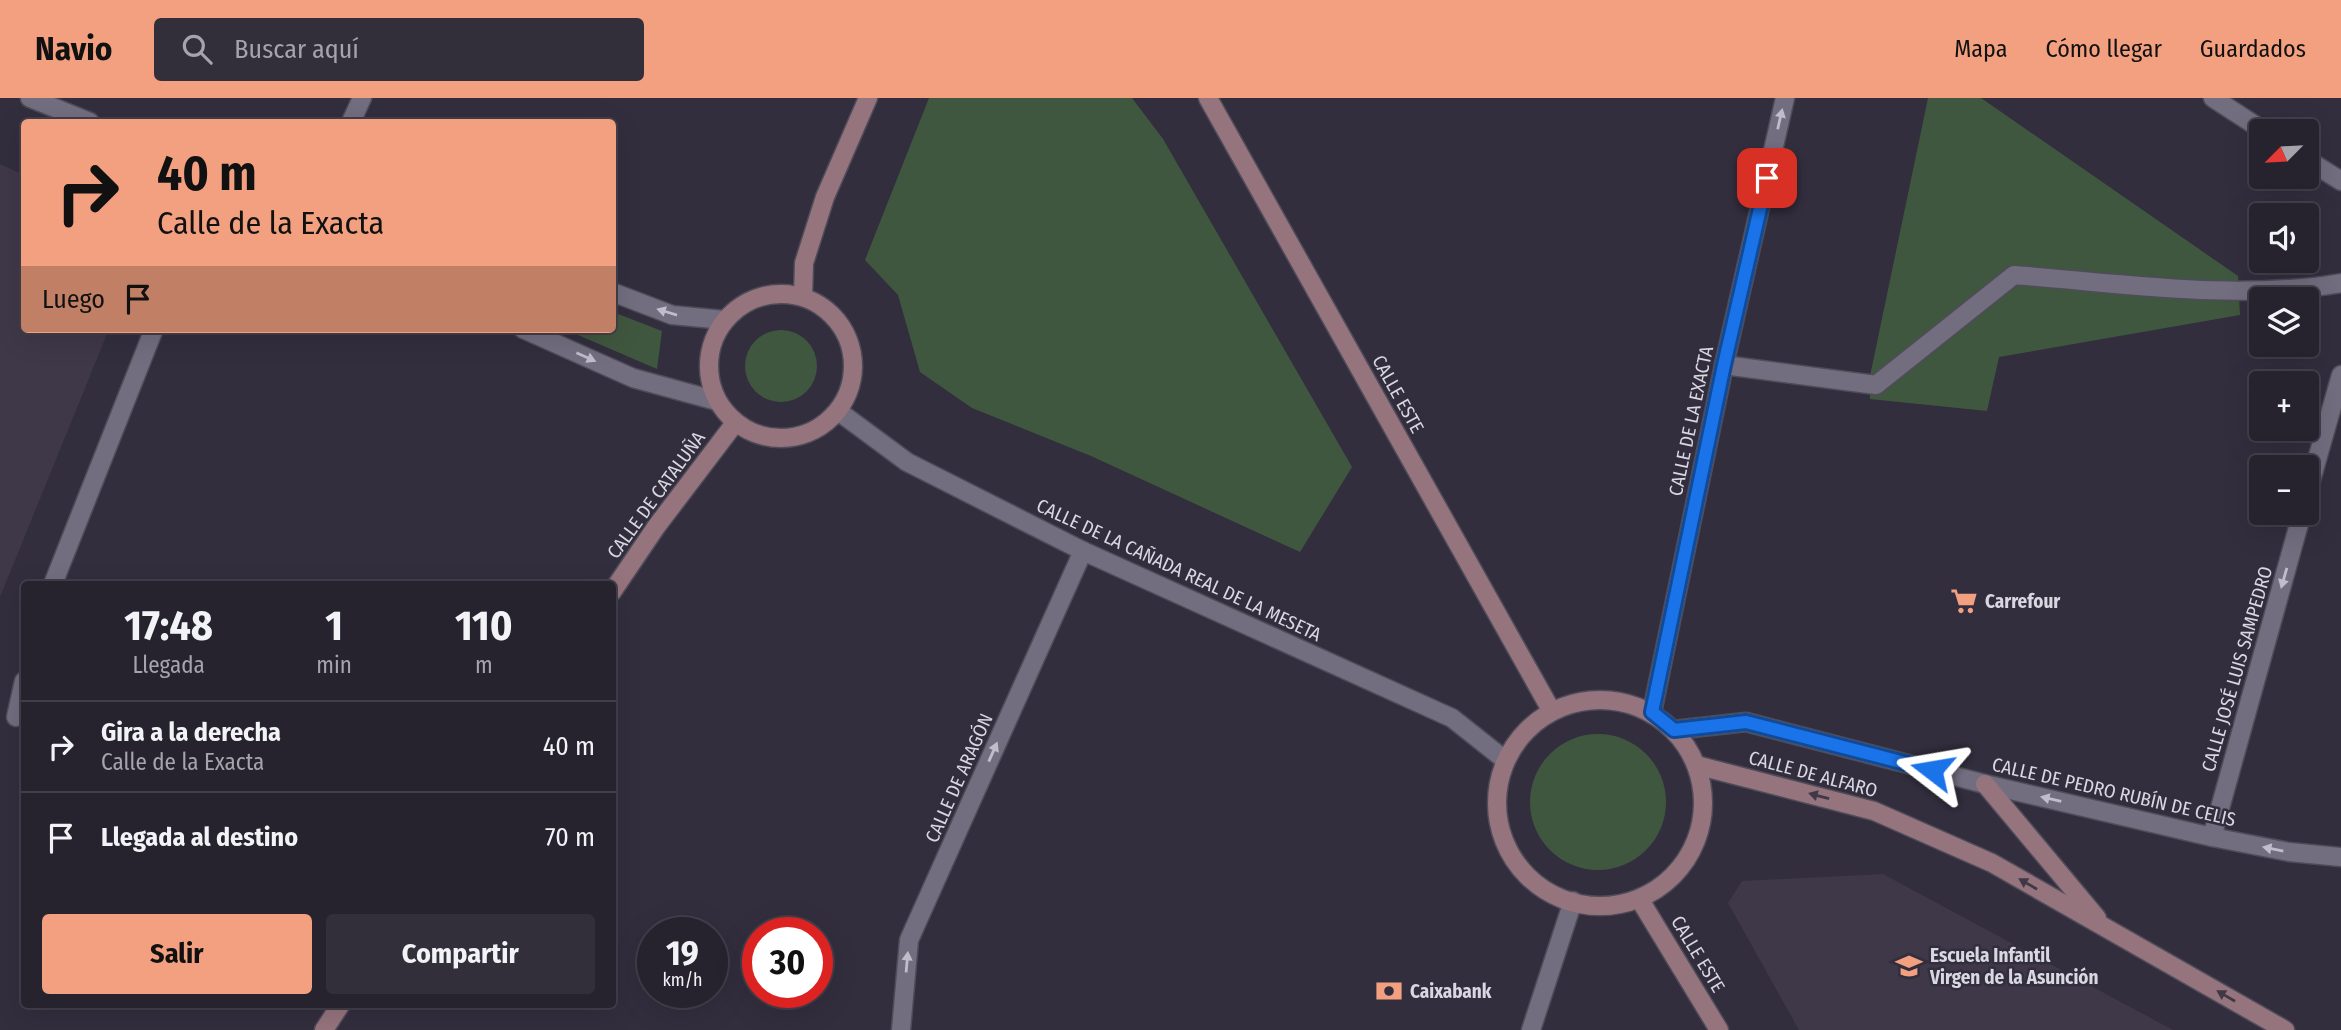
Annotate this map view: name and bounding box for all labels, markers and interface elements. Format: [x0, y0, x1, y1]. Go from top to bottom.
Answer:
search box [154, 18, 644, 81]
text: Navio [35, 29, 112, 69]
icon: search [178, 30, 216, 68]
text: Buscar aquí [234, 34, 359, 65]
text: Mapa [1954, 35, 2007, 63]
text: Cómo llegar [2045, 35, 2162, 63]
text: Guardados [2200, 35, 2306, 63]
one-way arrow [1775, 108, 1786, 130]
north arrow [2249, 119, 2319, 189]
map controls [2249, 119, 2319, 525]
text: 40 m [157, 144, 257, 203]
icon: right [42, 147, 133, 238]
pin [1737, 148, 1797, 208]
icon: arrive [1748, 159, 1786, 197]
button: sound [2249, 203, 2319, 273]
text: Calle de la Exacta [157, 204, 384, 242]
icon: arrive [119, 280, 157, 318]
text: Luego [42, 284, 105, 315]
button: layers [2249, 287, 2319, 357]
one-way arrow [656, 307, 677, 317]
street label: CALLE DE LA EXACTA [1664, 344, 1718, 498]
street label: CALLE ESTE [1367, 351, 1429, 437]
one-way arrow [575, 352, 596, 363]
button: + [2249, 371, 2319, 441]
street label: CALLE DE CATALUÑA [602, 427, 710, 563]
button: − [2249, 455, 2319, 525]
street label: CALLE DE LA CAÑADA REAL DE LA MESETA [1033, 494, 1325, 646]
street label: CALLE JOSÉ LUIS SAMPEDRO [2197, 564, 2277, 774]
one-way arrow [2278, 568, 2289, 590]
supermarket icon: Carrefour [1949, 586, 1979, 616]
place label: Carrefour [1985, 590, 2061, 613]
text: 17:48 [124, 601, 213, 651]
text: 1 [325, 601, 343, 651]
text: 110 [455, 601, 513, 651]
text: Llegada [132, 651, 205, 679]
text: min [316, 651, 352, 679]
text: m [475, 651, 493, 679]
street label: CALLE DE ARAGÓN [920, 710, 998, 846]
text: Gira a la derecha [101, 717, 281, 748]
icon: right [42, 728, 80, 766]
text: 40 m [543, 731, 595, 762]
position arrow [1895, 733, 1969, 807]
one-way arrow [988, 742, 999, 763]
street label: CALLE DE ALFARO [1746, 746, 1880, 802]
text: Calle de la Exacta [101, 748, 264, 776]
street label: CALLE DE PEDRO RUBÍN DE CELIS [1990, 753, 2238, 831]
one-way arrow [1808, 791, 1829, 801]
one-way arrow [2040, 794, 2062, 805]
icon: arrive [42, 819, 80, 857]
text: Llegada al destino [101, 822, 298, 853]
text: 70 m [545, 822, 595, 853]
one-way arrow [2262, 843, 2284, 854]
one-way arrow [2018, 878, 2038, 890]
street label: CALLE ESTE [1666, 912, 1730, 997]
button: Salir [42, 914, 312, 994]
button: Compartir [326, 914, 595, 994]
speed limit sign: 30 [742, 917, 833, 1008]
text: 19 [666, 932, 699, 974]
place label: Escuela Infantil Virgen de la Asunción [1929, 944, 2098, 989]
one-way arrow [902, 951, 913, 973]
school or university icon: Escuela Infantil Virgen de la Asunción [1894, 951, 1924, 981]
text: km/h [662, 969, 703, 991]
bank icon: Caixabank [1374, 976, 1404, 1006]
place label: Caixabank [1410, 980, 1492, 1003]
one-way arrow [2216, 990, 2235, 1002]

